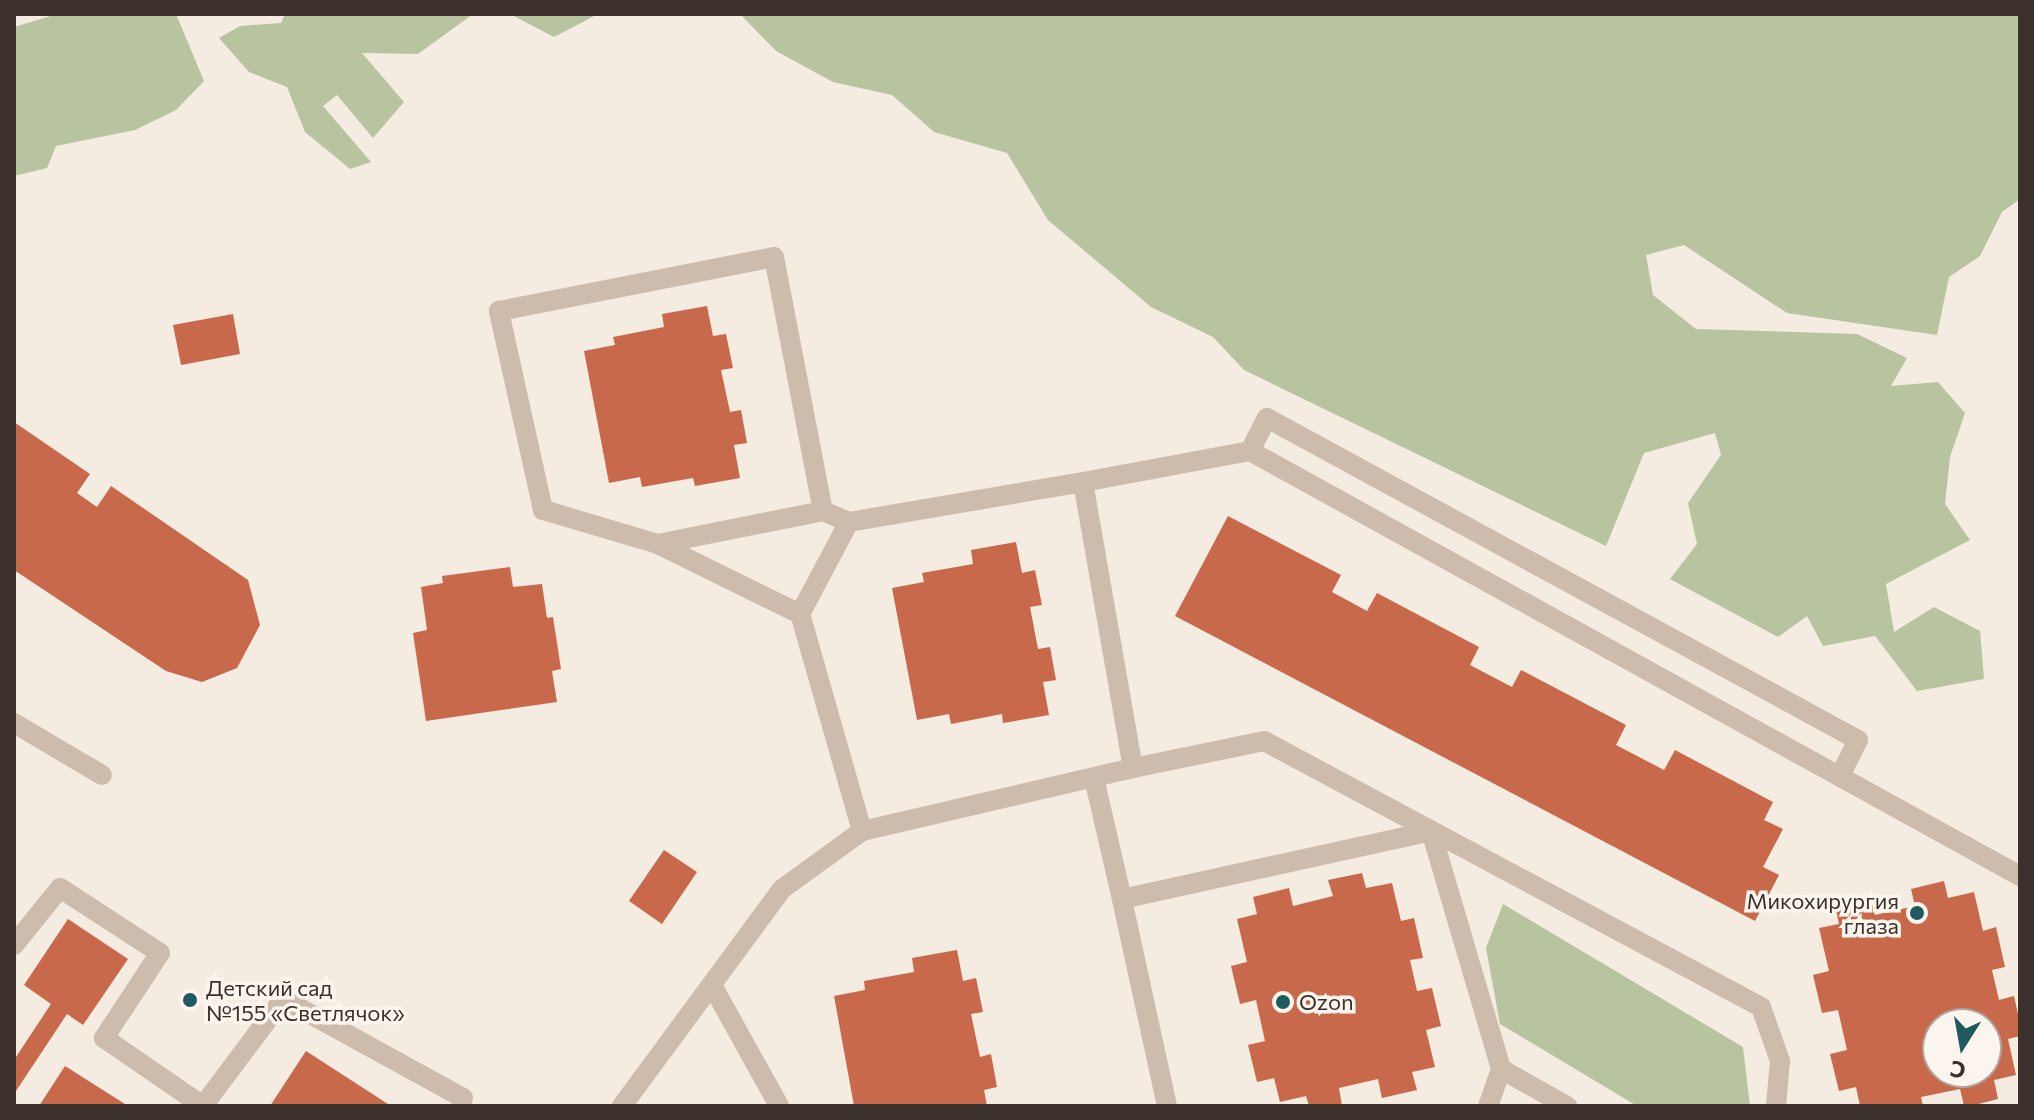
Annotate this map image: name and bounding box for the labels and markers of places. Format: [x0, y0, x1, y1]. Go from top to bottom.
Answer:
place label: Микохирургия глаза [1746, 887, 1899, 938]
marker: Микохирургия глаза [1906, 902, 1928, 924]
place label: Детский сад №155 «Светлячок» [206, 974, 405, 1026]
place label: Ozon [1299, 989, 1354, 1015]
marker: Детский сад №155 «Светлячок» [181, 991, 199, 1009]
marker: Ozon [1274, 993, 1292, 1011]

